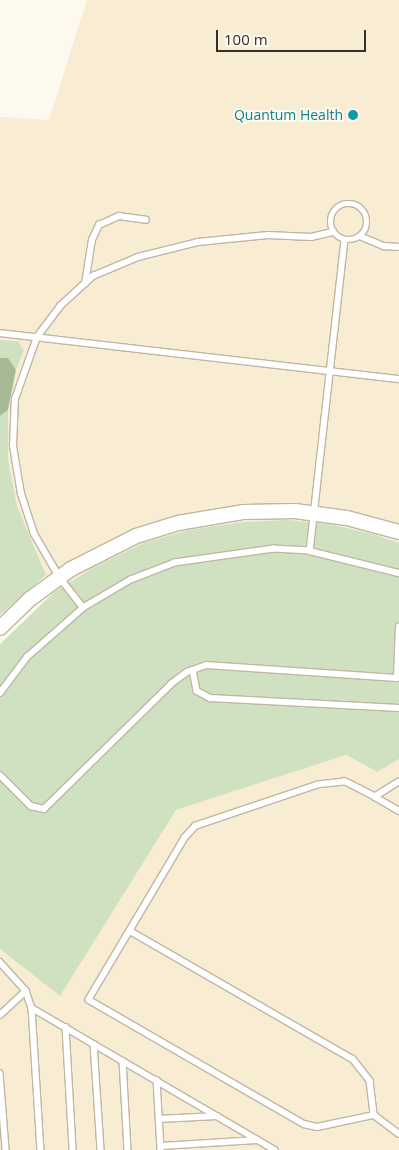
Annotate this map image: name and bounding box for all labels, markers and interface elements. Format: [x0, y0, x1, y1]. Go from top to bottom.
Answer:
scale bar [219, 20, 369, 52]
text: 100 m [224, 29, 268, 49]
place label: Quantum Health [234, 107, 343, 123]
marker: Quantum Health [347, 109, 359, 121]

